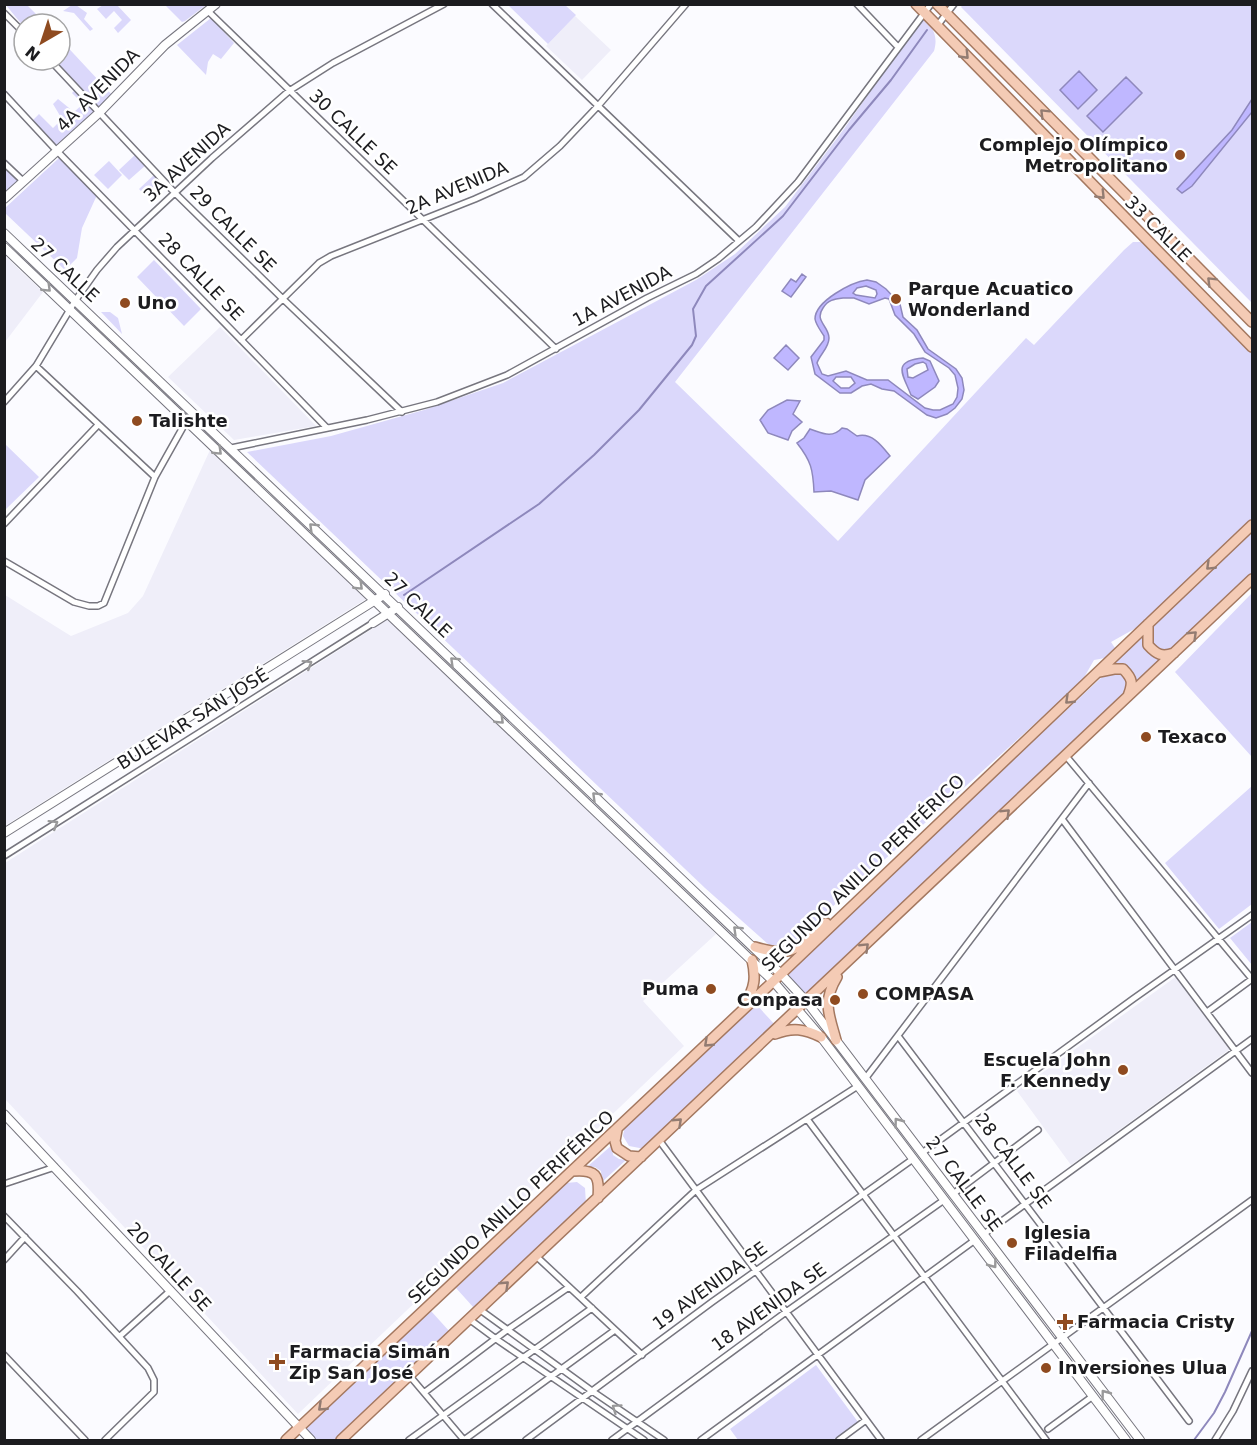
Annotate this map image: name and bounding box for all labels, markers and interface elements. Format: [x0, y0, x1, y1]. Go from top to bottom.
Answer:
north arrow [12, 12, 72, 72]
text: N [22, 42, 44, 65]
street label: 4A AVENIDA [52, 43, 144, 136]
one-way arrow [958, 48, 969, 59]
street label: 30 CALLE SE [305, 85, 401, 179]
one-way arrow [1040, 109, 1051, 119]
street label: 3A AVENIDA [139, 117, 235, 206]
place label: Complejo Olímpico Metropolitano [979, 134, 1168, 176]
marker: Complejo Olímpico Metropolitano [1173, 148, 1187, 162]
street label: 2A AVENIDA [403, 156, 512, 218]
street label: 29 CALLE SE [186, 181, 281, 276]
one-way arrow [1094, 188, 1105, 198]
street label: 33 CALLE [1121, 191, 1196, 266]
street label: 28 CALLE SE [154, 229, 248, 325]
street label: 27 CALLE [27, 233, 104, 306]
street label: 1A AVENIDA [569, 260, 675, 330]
one-way arrow [1207, 277, 1217, 288]
place label: Parque Acuatico Wonderland [908, 278, 1073, 320]
one-way arrow [39, 280, 50, 291]
place label: Uno [137, 292, 177, 313]
marker: Parque Acuatico Wonderland [889, 292, 903, 306]
marker: Uno [118, 296, 132, 310]
place label: Talishte [149, 410, 228, 431]
marker: Talishte [130, 414, 144, 428]
one-way arrow [212, 444, 222, 455]
one-way arrow [310, 523, 321, 534]
one-way arrow [1207, 558, 1218, 569]
street label: 27 CALLE [381, 568, 456, 642]
one-way arrow [352, 578, 363, 589]
one-way arrow [1186, 632, 1197, 643]
one-way arrow [451, 657, 461, 668]
one-way arrow [302, 660, 312, 672]
street label: BULEVAR SAN JOSÉ [113, 664, 272, 774]
one-way arrow [1065, 693, 1076, 704]
one-way arrow [493, 713, 504, 724]
place label: Texaco [1158, 726, 1227, 747]
marker: Texaco [1139, 730, 1153, 744]
street label: SEGUNDO ANILLO PERIFÉRICO [757, 770, 968, 975]
one-way arrow [592, 792, 603, 803]
one-way arrow [999, 809, 1010, 820]
one-way arrow [48, 820, 58, 832]
one-way arrow [733, 926, 743, 937]
one-way arrow [857, 944, 868, 955]
place label: Puma [642, 978, 699, 999]
marker: Puma [704, 982, 718, 996]
place label: COMPASA [875, 983, 974, 1004]
marker: COMPASA [856, 987, 870, 1001]
place label: Conpasa [737, 989, 823, 1010]
marker: Conpasa [828, 993, 842, 1007]
one-way arrow [705, 1036, 715, 1047]
place label: Escuela John F. Kennedy [983, 1049, 1111, 1091]
marker: Escuela John F. Kennedy [1116, 1063, 1130, 1077]
street label: SEGUNDO ANILLO PERIFÉRICO [403, 1106, 618, 1308]
street label: 28 CALLE SE [971, 1109, 1056, 1212]
one-way arrow [894, 1117, 905, 1128]
one-way arrow [671, 1119, 682, 1130]
street label: 27 CALLE SE [922, 1132, 1007, 1235]
street label: 20 CALLE SE [123, 1218, 216, 1315]
place label: Iglesia Filadelfia [1024, 1222, 1118, 1264]
marker: Iglesia Filadelfia [1005, 1236, 1019, 1250]
street label: 19 AVENIDA SE [648, 1237, 771, 1334]
street label: 18 AVENIDA SE [707, 1258, 830, 1355]
one-way arrow [986, 1258, 997, 1269]
one-way arrow [499, 1281, 509, 1292]
place label: Farmacia Cristy [1077, 1311, 1235, 1332]
marker: Farmacia Cristy [1058, 1315, 1072, 1329]
place label: Farmacia Simán Zip San José [289, 1341, 450, 1383]
marker: Farmacia Simán Zip San José [270, 1355, 284, 1369]
place label: Inversiones Ulua [1058, 1357, 1227, 1378]
marker: Inversiones Ulua [1039, 1361, 1053, 1375]
one-way arrow [1101, 1390, 1112, 1401]
one-way arrow [318, 1400, 329, 1411]
one-way arrow [612, 1404, 623, 1415]

